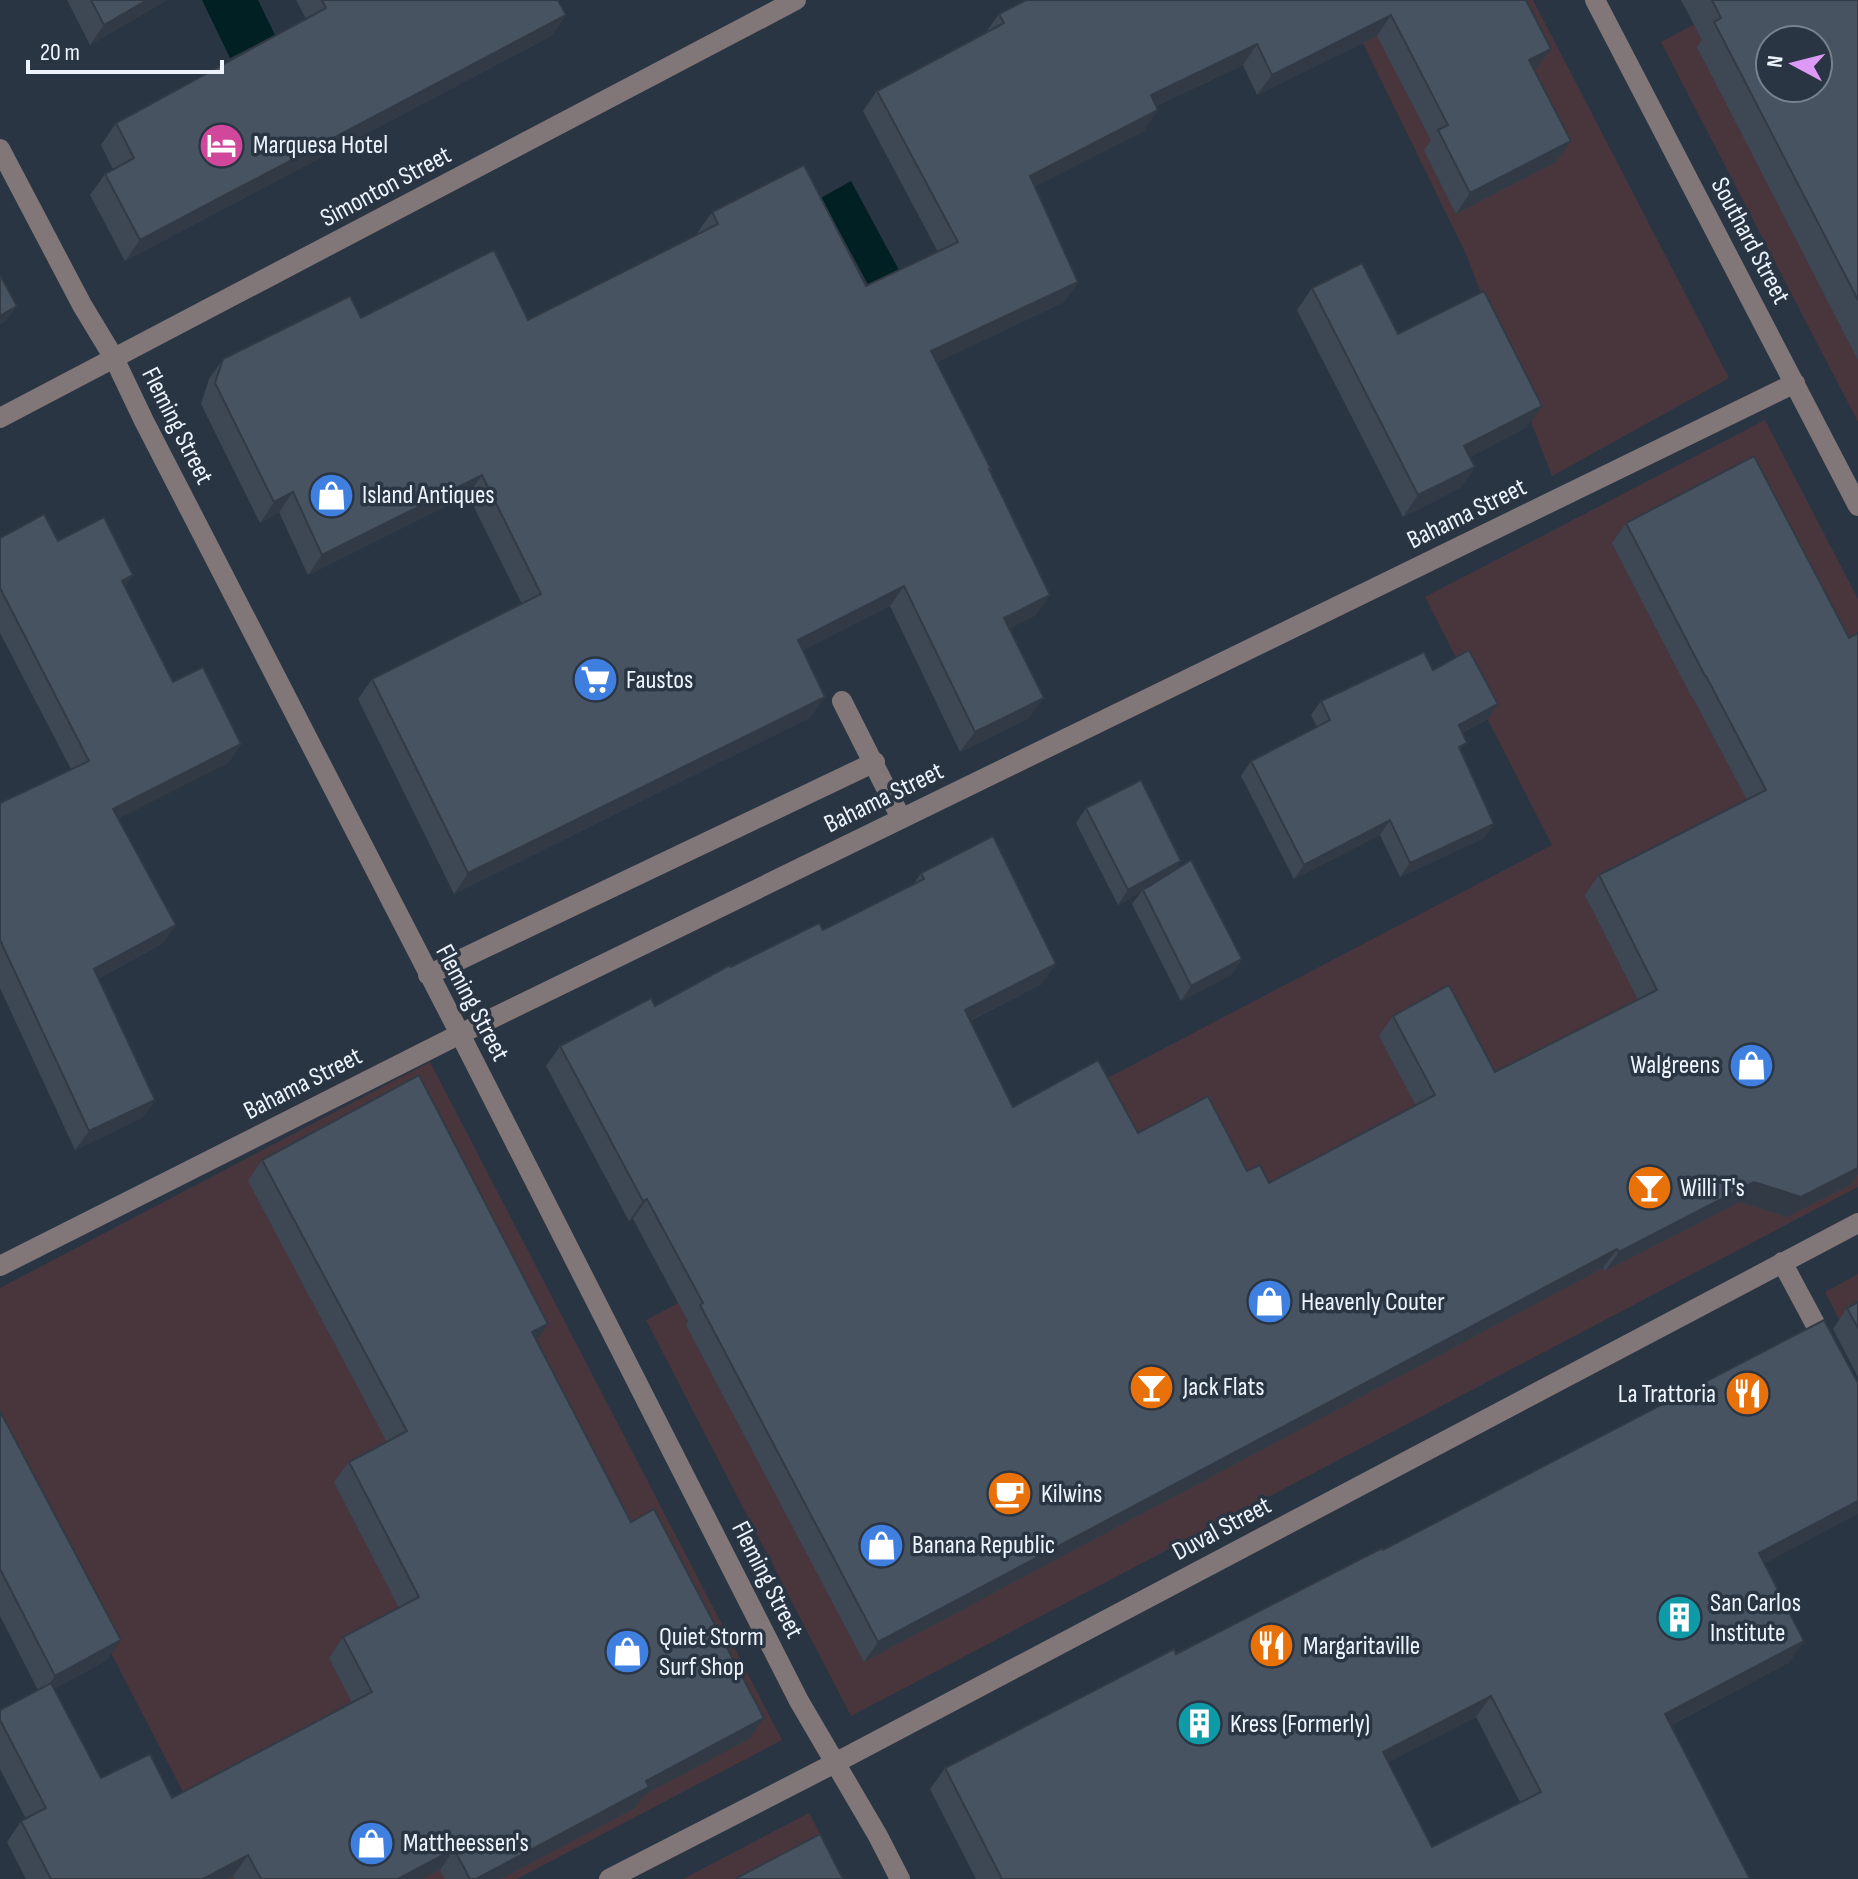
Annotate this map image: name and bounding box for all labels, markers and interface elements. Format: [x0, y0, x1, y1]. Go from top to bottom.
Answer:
scale bar [28, 24, 222, 74]
north arrow [1754, 24, 1834, 104]
text: 20 m [40, 38, 80, 67]
text: N [1762, 54, 1790, 69]
hotel icon: Marquesa Hotel [198, 121, 246, 169]
place label: Marquesa Hotel [253, 130, 388, 161]
street label: Simonton Street [315, 140, 457, 234]
street label: Southard Street [1704, 172, 1796, 310]
street label: Fleming Street [134, 362, 220, 490]
shop icon: Island Antiques [307, 471, 355, 519]
street label: Bahama Street [1402, 472, 1532, 556]
place label: Island Antiques [362, 480, 495, 511]
supermarket icon: Faustos [571, 656, 619, 704]
place label: Faustos [626, 665, 693, 696]
street label: Bahama Street [819, 756, 949, 840]
street label: Fleming Street [428, 940, 516, 1066]
street label: Bahama Street [239, 1041, 367, 1127]
shop icon: Walgreens [1727, 1041, 1775, 1089]
place label: Walgreens [1630, 1050, 1720, 1081]
bar icon: Willi T's [1625, 1164, 1673, 1212]
place label: Willi T's [1680, 1173, 1745, 1204]
shop icon: Heavenly Couter [1246, 1278, 1294, 1326]
place label: Heavenly Couter [1301, 1287, 1445, 1318]
bar icon: Jack Flats [1128, 1363, 1176, 1411]
restaurant icon: La Trattoria [1723, 1370, 1771, 1418]
place label: Jack Flats [1182, 1372, 1265, 1403]
place label: La Trattoria [1618, 1379, 1716, 1410]
cafe icon: Kilwins [986, 1470, 1034, 1518]
place label: Kilwins [1041, 1479, 1102, 1510]
street label: Duval Street [1167, 1490, 1277, 1568]
street label: Fleming Street [724, 1516, 810, 1644]
shop icon: Banana Republic [857, 1521, 905, 1569]
place label: Banana Republic [912, 1530, 1055, 1561]
place label: San Carlos Institute [1710, 1588, 1801, 1649]
building icon: San Carlos Institute [1655, 1594, 1703, 1642]
place label: Quiet Storm Surf Shop [659, 1622, 764, 1683]
restaurant icon: Margaritaville [1248, 1622, 1296, 1670]
shop icon: Quiet Storm Surf Shop [604, 1628, 652, 1676]
place label: Margaritaville [1303, 1631, 1420, 1662]
building icon: Kress (Formerly) [1175, 1700, 1223, 1748]
place label: Kress (Formerly) [1230, 1709, 1370, 1740]
shop icon: Mattheessen's [348, 1819, 396, 1867]
place label: Mattheessen's [403, 1828, 529, 1859]

